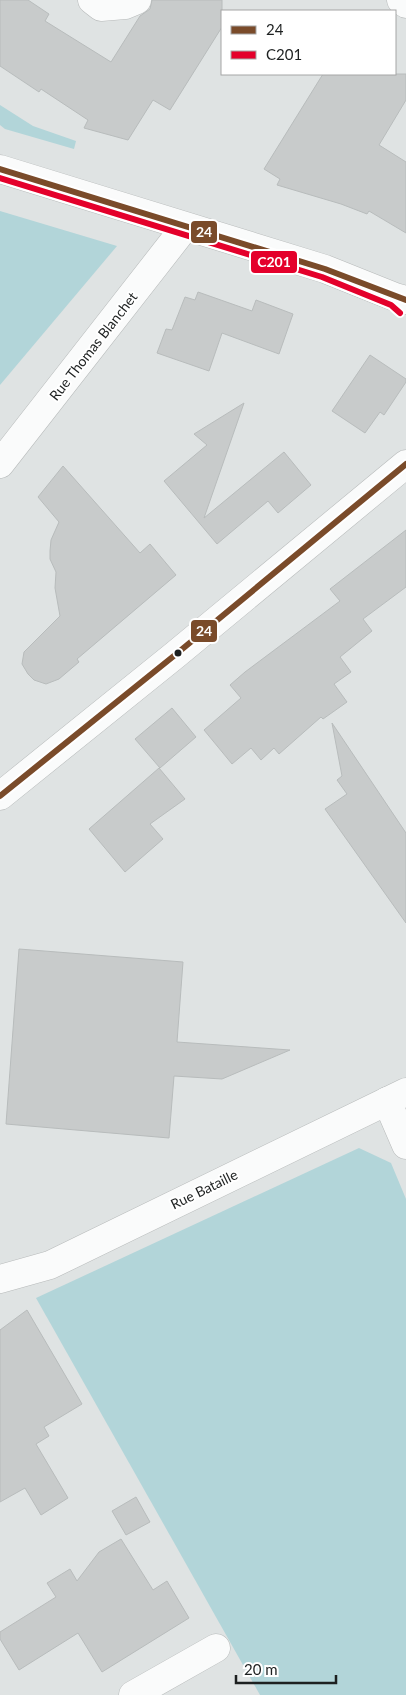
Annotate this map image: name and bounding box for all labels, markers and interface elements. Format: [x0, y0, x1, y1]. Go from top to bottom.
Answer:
legend [221, 10, 396, 75]
text: 24 [266, 20, 284, 38]
text: C201 [266, 45, 302, 63]
line badge: 24 [190, 220, 218, 244]
text: 24 [196, 223, 212, 240]
line badge: C201 [250, 250, 298, 274]
text: C201 [257, 253, 291, 270]
street label: Rue Thomas Blanchet [45, 288, 141, 404]
line badge: 24 [190, 619, 218, 643]
text: 24 [196, 622, 212, 639]
unlabelled marker [173, 648, 183, 658]
street label: Rue Bataille [168, 1165, 240, 1213]
scale bar [236, 1652, 336, 1684]
text: 20 m [244, 1660, 278, 1678]

